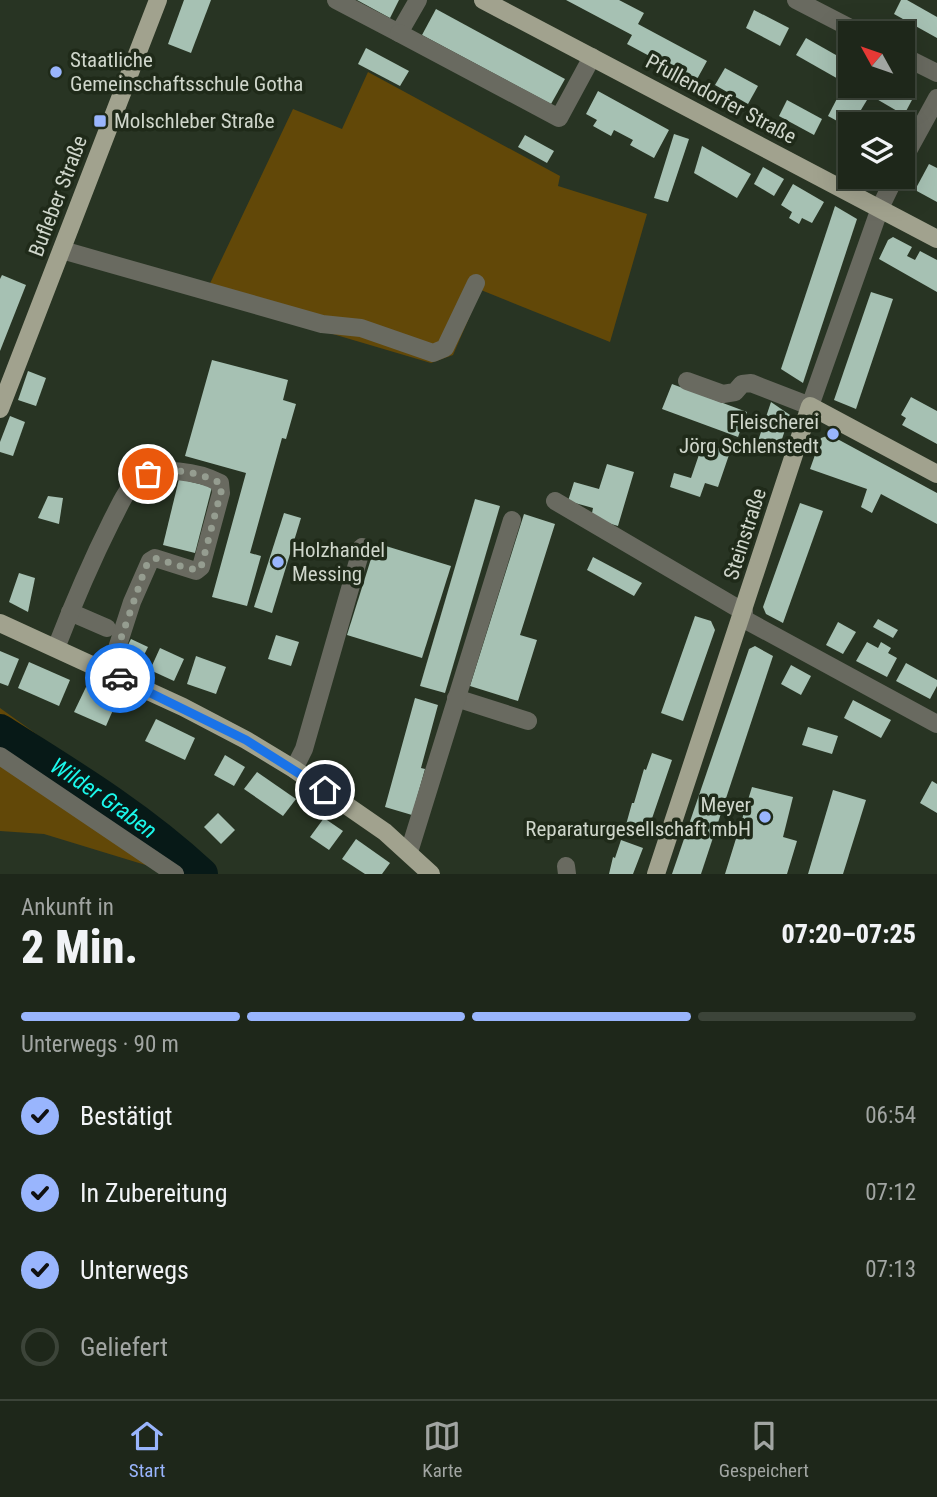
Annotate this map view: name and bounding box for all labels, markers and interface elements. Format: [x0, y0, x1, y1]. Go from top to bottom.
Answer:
north arrow [838, 21, 915, 98]
map controls [838, 21, 915, 189]
place label: Staatliche Gemeinschaftsschule Gotha [70, 48, 303, 96]
street label: Pfullendorfer Straße [642, 49, 801, 149]
marker: Staatliche Gemeinschaftsschule Gotha [48, 64, 64, 80]
place label: Molschleber Straße [114, 109, 275, 133]
button: layers [838, 112, 915, 189]
marker: Molschleber Straße [92, 113, 108, 129]
street label: Bufleber Straße [24, 132, 92, 260]
place label: Fleischerei Jörg Schlenstedt [679, 410, 819, 458]
marker: Fleischerei Jörg Schlenstedt [825, 426, 841, 442]
pin [118, 444, 178, 504]
icon: bag [129, 455, 167, 493]
street label: Steinstraße [719, 485, 771, 583]
place label: Holzhandel Messing [292, 538, 385, 586]
marker: Holzhandel Messing [270, 554, 286, 570]
courier [85, 643, 155, 713]
icon: car [101, 659, 139, 697]
water label: Wilder Graben [45, 752, 162, 844]
pin [295, 760, 355, 820]
icon: home [306, 771, 344, 809]
place label: Meyer Reparaturgesellschaft mbH [525, 793, 751, 841]
marker: Meyer Reparaturgesellschaft mbH [757, 809, 773, 825]
text: Ankunft in [21, 894, 114, 921]
text: 07:20–07:25 [782, 919, 916, 949]
text: 2 Min. [21, 920, 138, 974]
text: Unterwegs · 90 m [21, 1031, 179, 1058]
icon: check [21, 1097, 59, 1135]
text: Bestätigt [80, 1101, 173, 1131]
text: 06:54 [865, 1102, 916, 1129]
icon: check [21, 1174, 59, 1212]
text: In Zubereitung [80, 1178, 228, 1208]
text: 07:12 [865, 1179, 916, 1206]
icon: check [21, 1251, 59, 1289]
text: Unterwegs [80, 1255, 189, 1285]
text: 07:13 [865, 1256, 916, 1283]
text: Geliefert [80, 1332, 168, 1362]
tab: Start [128, 1417, 166, 1482]
tab: Karte [422, 1417, 463, 1482]
tab: Gespeichert [719, 1417, 809, 1482]

